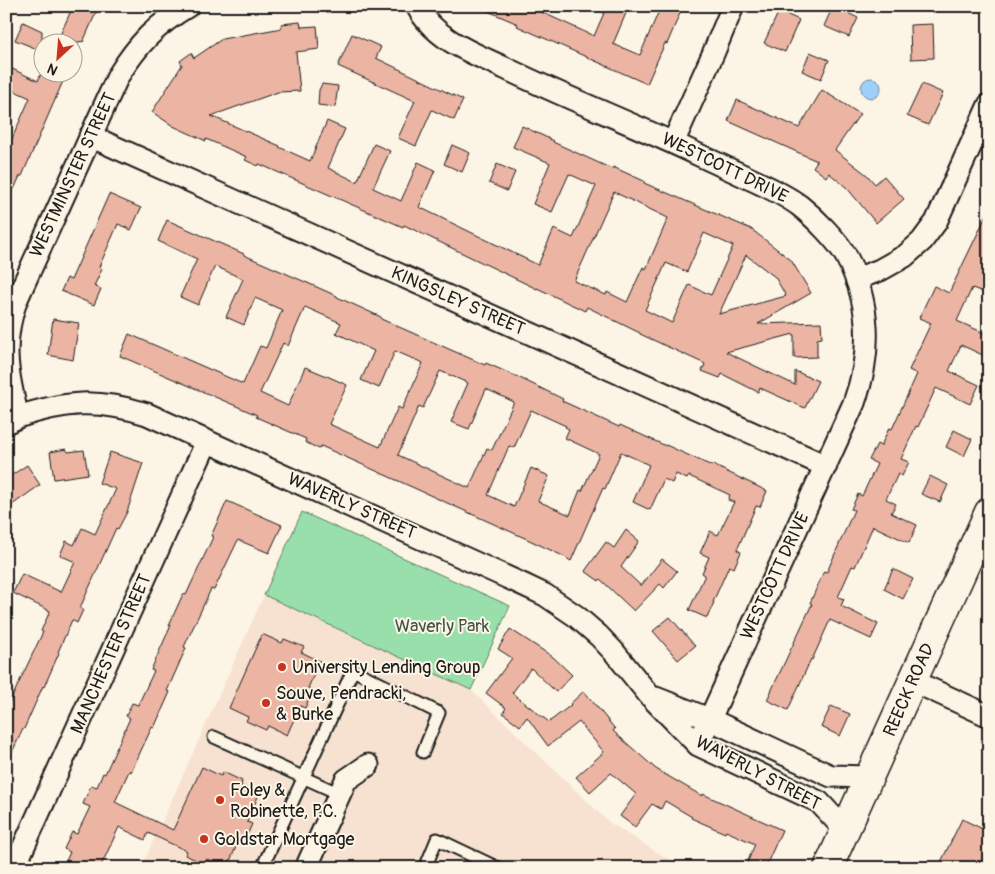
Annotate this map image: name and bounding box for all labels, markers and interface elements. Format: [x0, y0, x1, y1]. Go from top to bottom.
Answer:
north arrow [32, 32, 82, 82]
text: N [45, 60, 61, 79]
street label: WESTMINSTER STREET [25, 89, 121, 261]
street label: WESTCOTT DRIVE [658, 127, 792, 209]
street label: KINGSLEY STREET [388, 261, 528, 341]
street label: WAVERLY STREET [284, 467, 420, 545]
street label: WESTCOTT DRIVE [735, 509, 815, 643]
street label: MANCHESTER STREET [65, 571, 157, 737]
park label: Waverly Park [395, 615, 490, 638]
street label: REECK ROAD [878, 640, 940, 740]
place label: University Lending Group [292, 656, 480, 679]
marker: University Lending Group [276, 661, 288, 673]
place label: Souve, Pendracki, & Burke [276, 682, 406, 726]
marker: Souve, Pendracki, & Burke [260, 697, 272, 709]
street label: WAVERLY STREET [692, 730, 824, 816]
place label: Foley & Robinette, P.C. [230, 779, 337, 823]
marker: Foley & Robinette, P.C. [214, 794, 226, 806]
place label: Goldstar Mortgage [214, 828, 354, 851]
marker: Goldstar Mortgage [198, 833, 210, 845]

